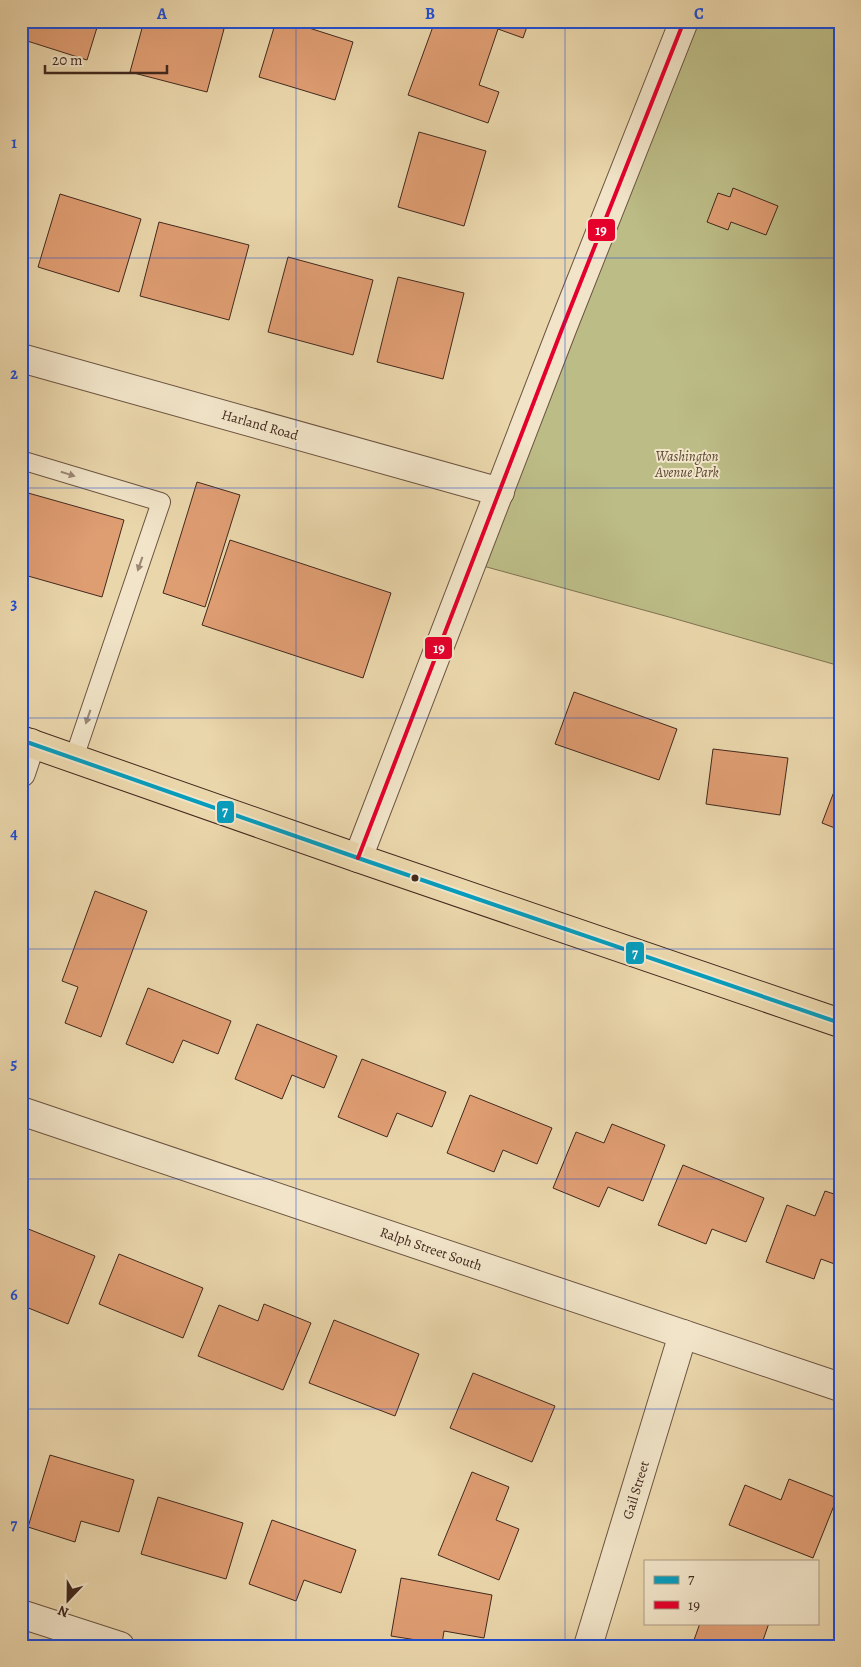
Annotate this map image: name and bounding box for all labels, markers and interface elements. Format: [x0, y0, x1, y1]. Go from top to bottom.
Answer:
text: A [156, 3, 168, 25]
text: B [425, 3, 435, 25]
text: C [694, 3, 704, 25]
scale bar [45, 42, 168, 74]
text: 20 m [52, 50, 83, 70]
text: 1 [11, 132, 17, 154]
line badge: 19 [587, 218, 616, 242]
text: 19 [595, 221, 607, 240]
text: 2 [10, 363, 18, 385]
street label: Harland Road [219, 405, 301, 445]
park label: Washington Avenue Park [654, 447, 719, 482]
one-way arrow [61, 471, 76, 479]
one-way arrow [136, 556, 144, 571]
text: 3 [11, 593, 18, 615]
line badge: 19 [424, 636, 453, 660]
text: 19 [433, 639, 445, 658]
one-way arrow [84, 710, 91, 725]
line badge: 7 [216, 800, 235, 824]
text: 7 [222, 802, 228, 821]
text: 4 [10, 823, 18, 845]
unlabelled marker [410, 873, 420, 883]
line badge: 7 [625, 941, 645, 965]
text: 7 [632, 944, 638, 963]
text: 5 [11, 1053, 18, 1075]
street label: Ralph Street South [377, 1223, 485, 1276]
text: 6 [10, 1284, 18, 1306]
street label: Gail Street [618, 1458, 654, 1522]
text: 7 [11, 1514, 18, 1536]
legend [644, 1560, 818, 1624]
text: 7 [688, 1569, 695, 1589]
north arrow [42, 1574, 92, 1624]
text: 19 [688, 1595, 700, 1615]
text: N [55, 1601, 72, 1622]

